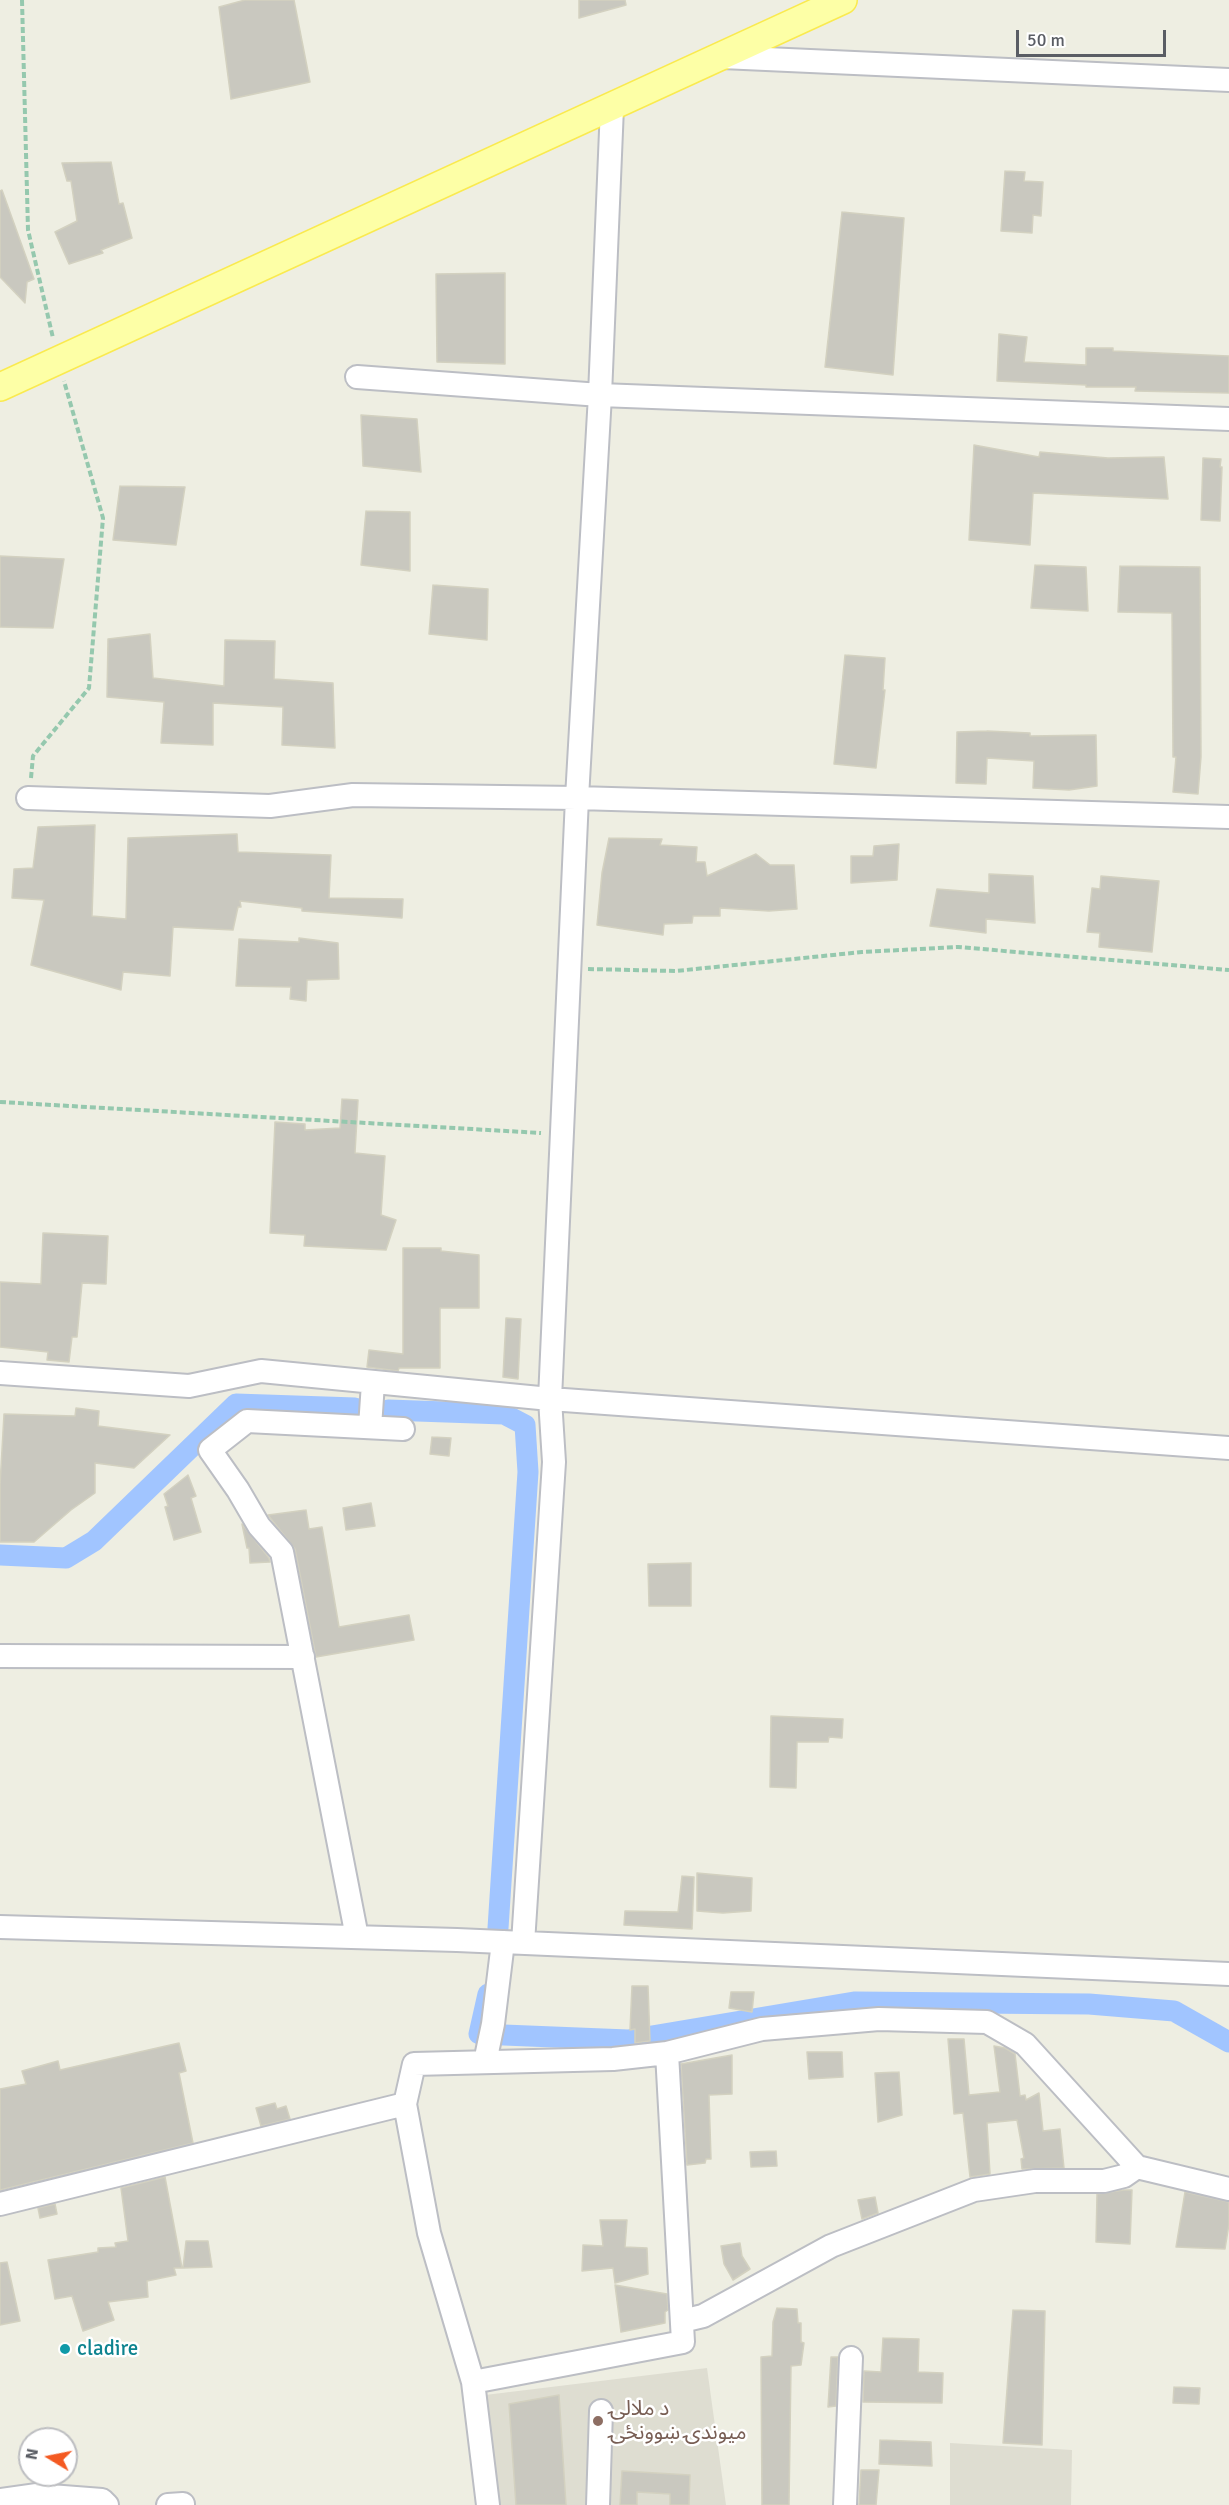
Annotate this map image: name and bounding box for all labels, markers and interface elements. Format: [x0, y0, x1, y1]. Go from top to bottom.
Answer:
scale bar [1019, 18, 1169, 56]
text: 50 m [1027, 29, 1065, 51]
place label: cladire [77, 2336, 138, 2362]
marker: cladire [58, 2342, 72, 2356]
place label: د ملالۍ میوندۍ ښوونځۍ [610, 2396, 746, 2446]
marker: د ملالۍ میوندۍ ښوونځۍ [591, 2414, 605, 2428]
north arrow [18, 2427, 78, 2487]
text: N [21, 2447, 43, 2461]

